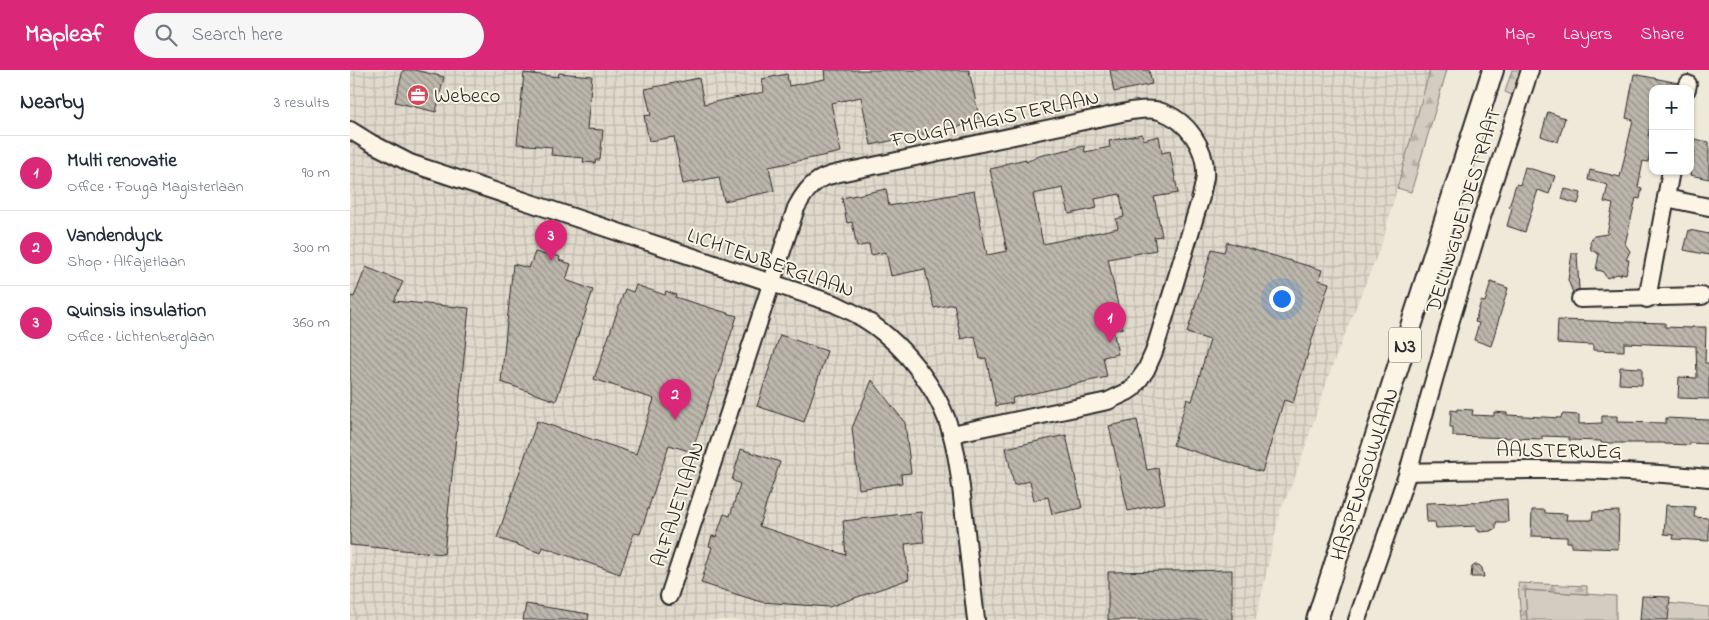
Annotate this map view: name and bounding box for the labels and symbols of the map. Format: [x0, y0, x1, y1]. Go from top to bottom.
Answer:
place label: Webeco [434, 82, 501, 112]
office icon: Webeco [406, 83, 430, 107]
street label: FOUGA MAGISTERLAAN [888, 83, 1102, 157]
street label: DELLINGWEIDESTRAAT [1419, 104, 1510, 318]
pin: 3 [535, 220, 567, 261]
street label: LICHTENBERGLAAN [683, 221, 858, 307]
your location [1269, 286, 1295, 312]
pin: 1 [1094, 302, 1126, 343]
road number: N3 [1389, 328, 1421, 362]
pin: 2 [659, 379, 691, 420]
street label: HASPENGOUWLAAN [1324, 384, 1408, 565]
street label: AALSTERWEG [1496, 436, 1622, 468]
street label: ALFAJETLAAN [645, 438, 713, 571]

